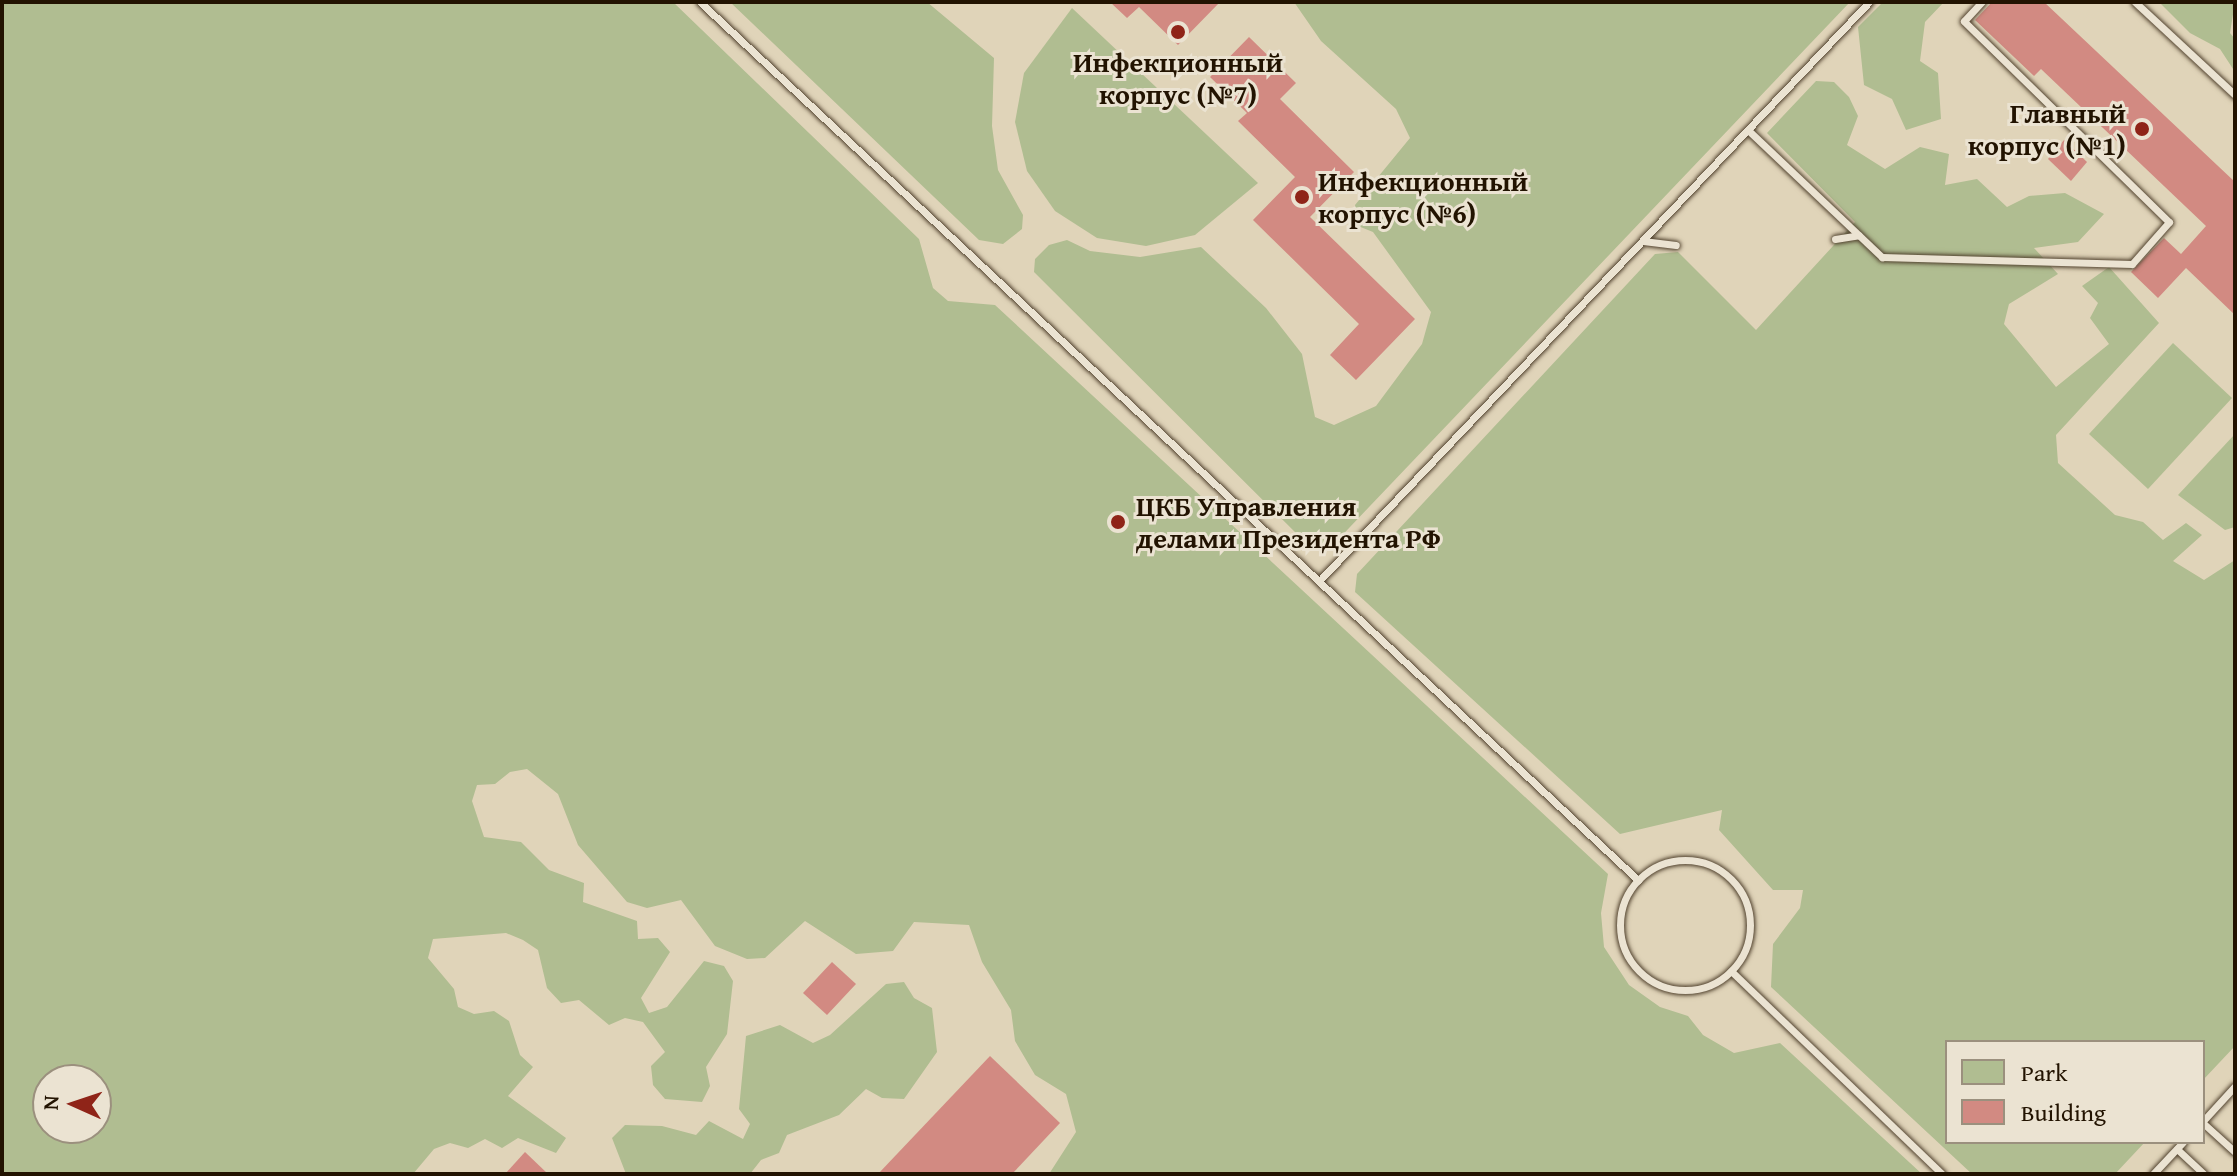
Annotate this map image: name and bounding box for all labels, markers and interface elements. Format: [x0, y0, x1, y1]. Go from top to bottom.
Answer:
marker: Инфекционный корпус (№7) [1169, 23, 1187, 41]
place label: Инфекционный корпус (№7) [1073, 45, 1283, 111]
place label: Главный корпус (№1) [1968, 96, 2126, 162]
marker: Главный корпус (№1) [2133, 120, 2151, 138]
place label: Инфекционный корпус (№6) [1318, 164, 1528, 230]
marker: Инфекционный корпус (№6) [1293, 188, 1311, 206]
place label: ЦКБ Управления делами Президента РФ [1136, 489, 1441, 555]
marker: ЦКБ Управления делами Президента РФ [1107, 511, 1129, 533]
legend [1945, 1040, 2205, 1144]
text: Park [2021, 1055, 2067, 1090]
north arrow [32, 1064, 112, 1144]
text: N [34, 1095, 66, 1111]
text: Building [2021, 1095, 2106, 1130]

